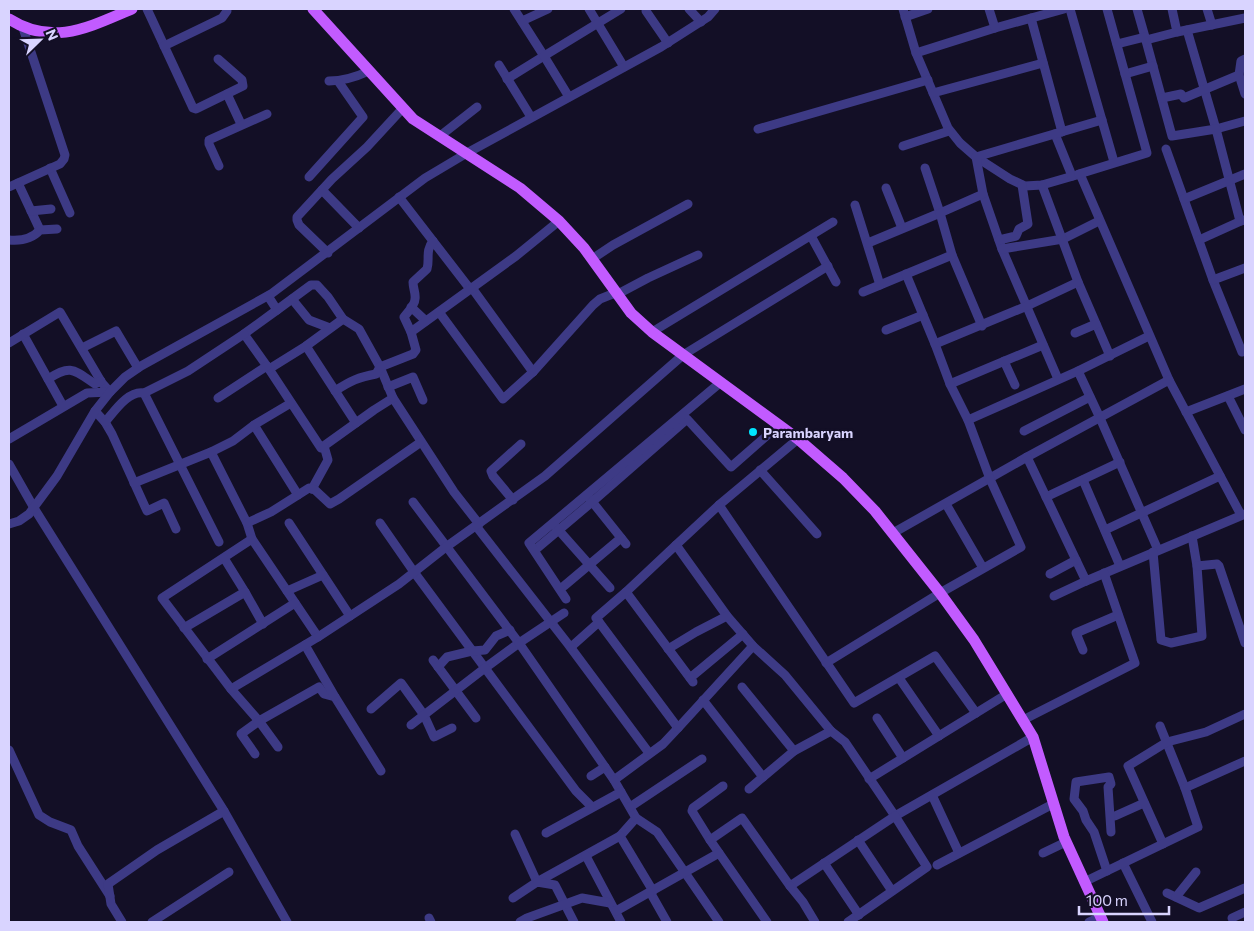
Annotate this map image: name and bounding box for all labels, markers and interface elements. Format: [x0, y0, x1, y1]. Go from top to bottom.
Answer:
north arrow [15, 15, 65, 65]
text: N [43, 27, 62, 43]
place label: Parambaryam [763, 424, 853, 441]
marker: Parambaryam [747, 426, 759, 438]
scale bar [1079, 884, 1169, 916]
text: 100 m [1086, 891, 1128, 909]

